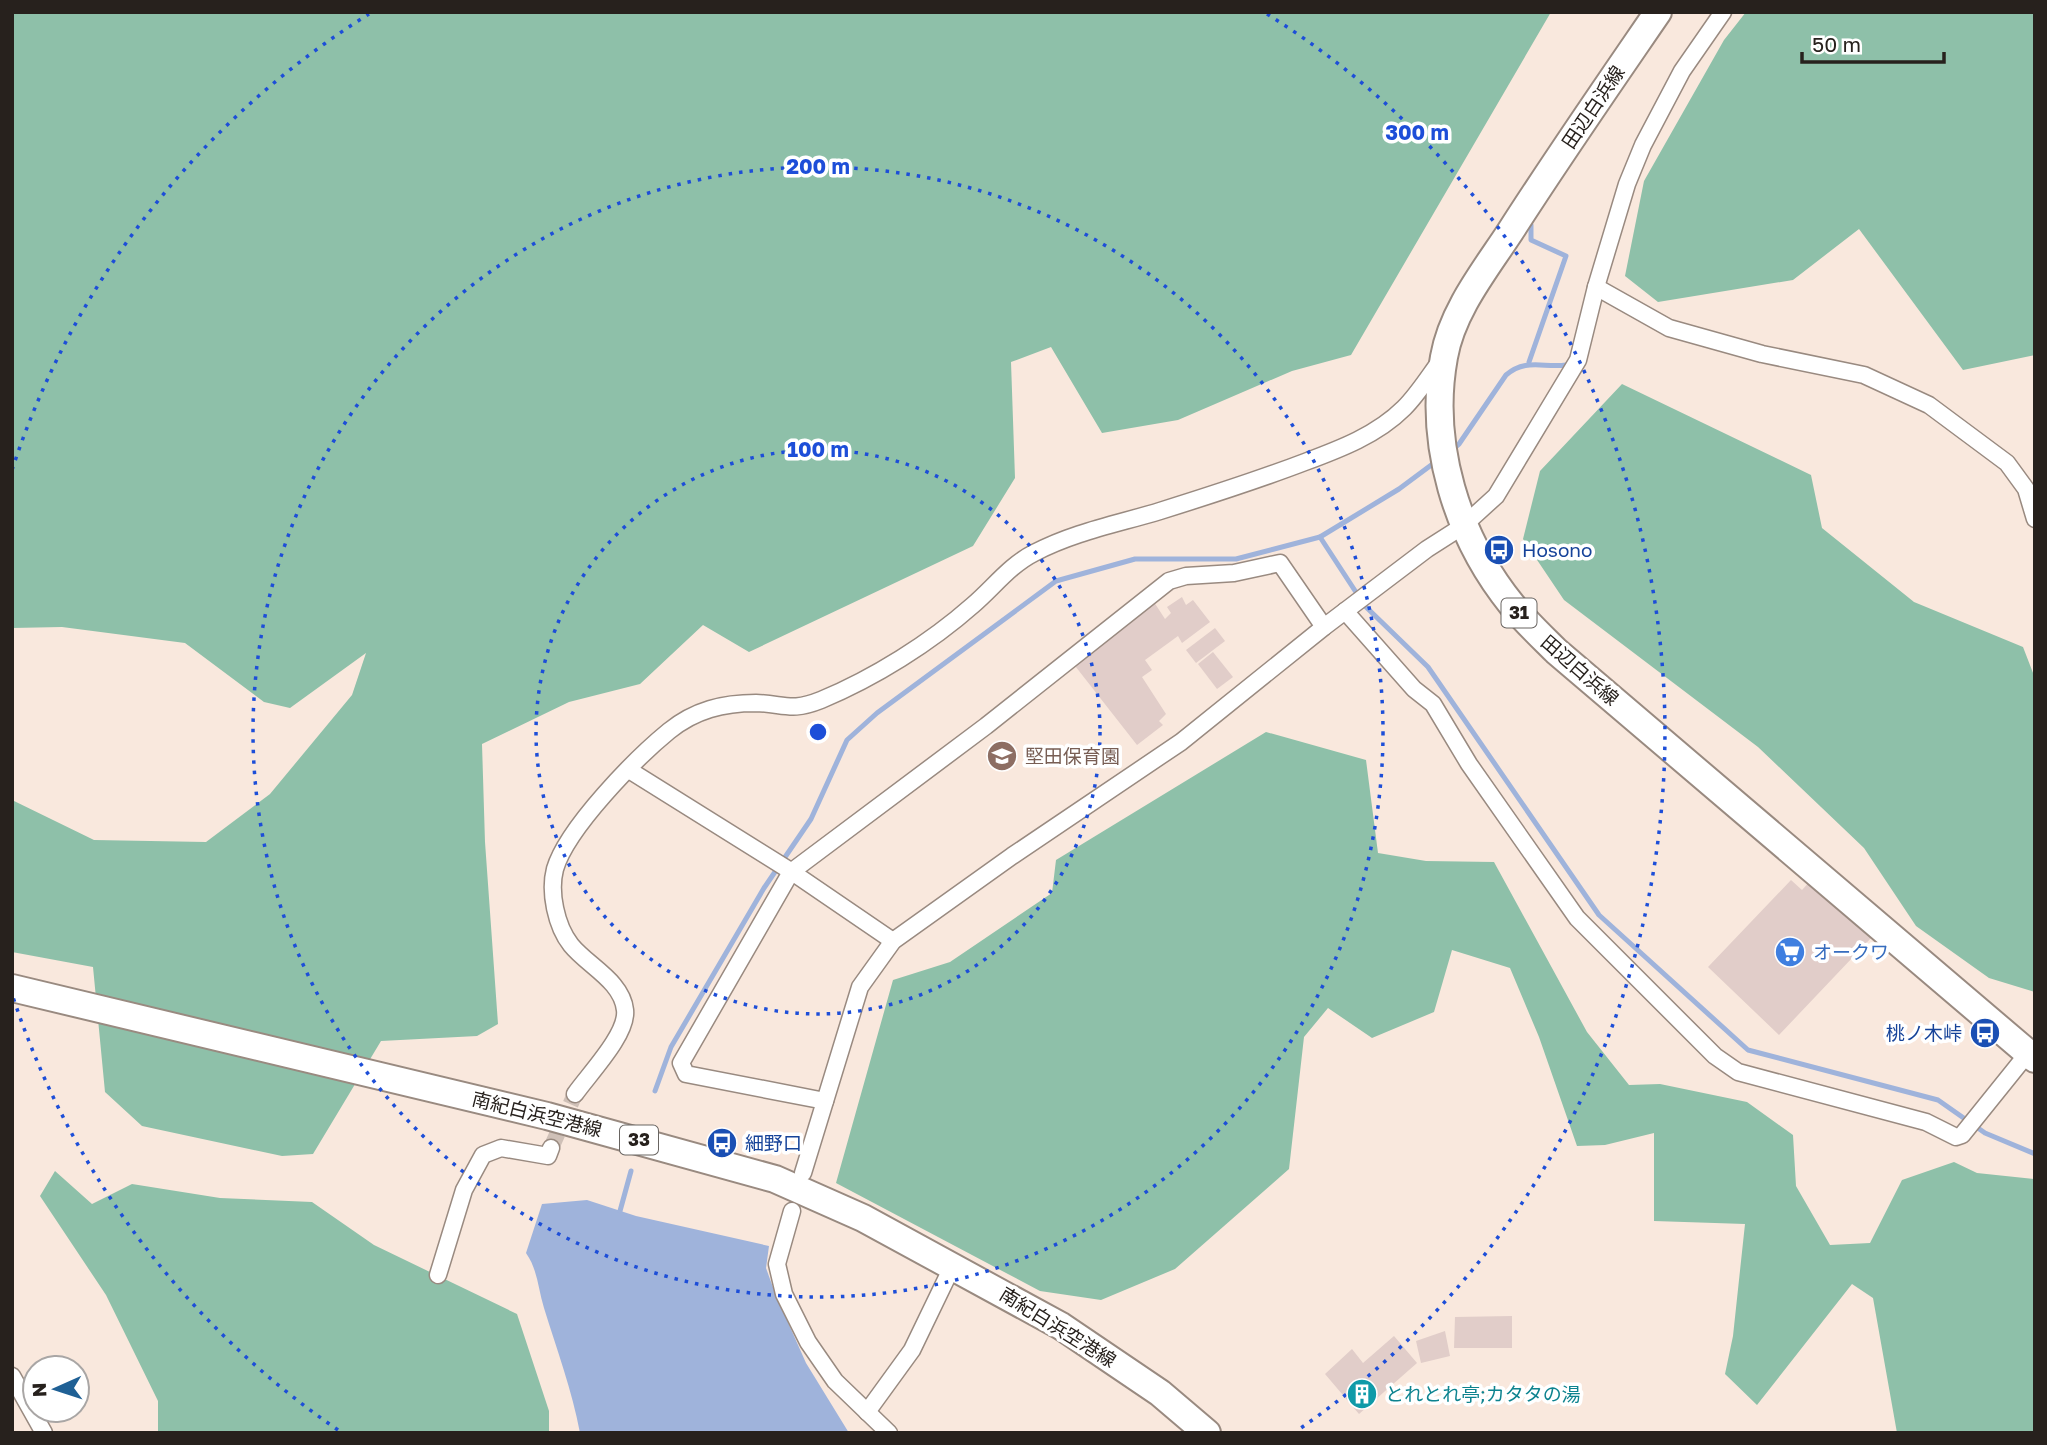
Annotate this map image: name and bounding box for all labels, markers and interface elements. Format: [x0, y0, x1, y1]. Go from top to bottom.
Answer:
scale bar [1802, 21, 1944, 65]
text: 50 m [1812, 31, 1861, 57]
street label: 田辺白浜線 [1556, 61, 1629, 153]
text: 300 m [1385, 119, 1449, 145]
text: 200 m [786, 153, 850, 179]
text: 100 m [787, 436, 849, 462]
bus stop icon: Hosono [1482, 533, 1516, 567]
place label: Hosono [1522, 538, 1592, 561]
road number: 31 [1502, 598, 1536, 628]
street label: 田辺白浜線 [1537, 630, 1624, 709]
centre of rings [806, 720, 830, 744]
school or university icon: 堅田保育園 [985, 739, 1019, 773]
place label: 堅田保育園 [1025, 744, 1120, 767]
supermarket icon: オークワ [1773, 935, 1807, 969]
place label: オークワ [1813, 940, 1889, 963]
bus stop icon: 桃ノ木峠 [1968, 1016, 2002, 1050]
place label: 桃ノ木峠 [1886, 1021, 1962, 1044]
street label: 南紀白浜空港線 [470, 1086, 604, 1141]
road number: 33 [620, 1126, 658, 1154]
bus stop icon: 細野口 [705, 1126, 739, 1160]
place label: 細野口 [745, 1131, 802, 1154]
street label: 南紀白浜空港線 [996, 1282, 1121, 1372]
north arrow [21, 1354, 91, 1424]
building icon: とれとれ亭;カタタの湯 [1345, 1377, 1379, 1411]
text: N [27, 1382, 50, 1398]
place label: とれとれ亭;カタタの湯 [1385, 1382, 1581, 1405]

